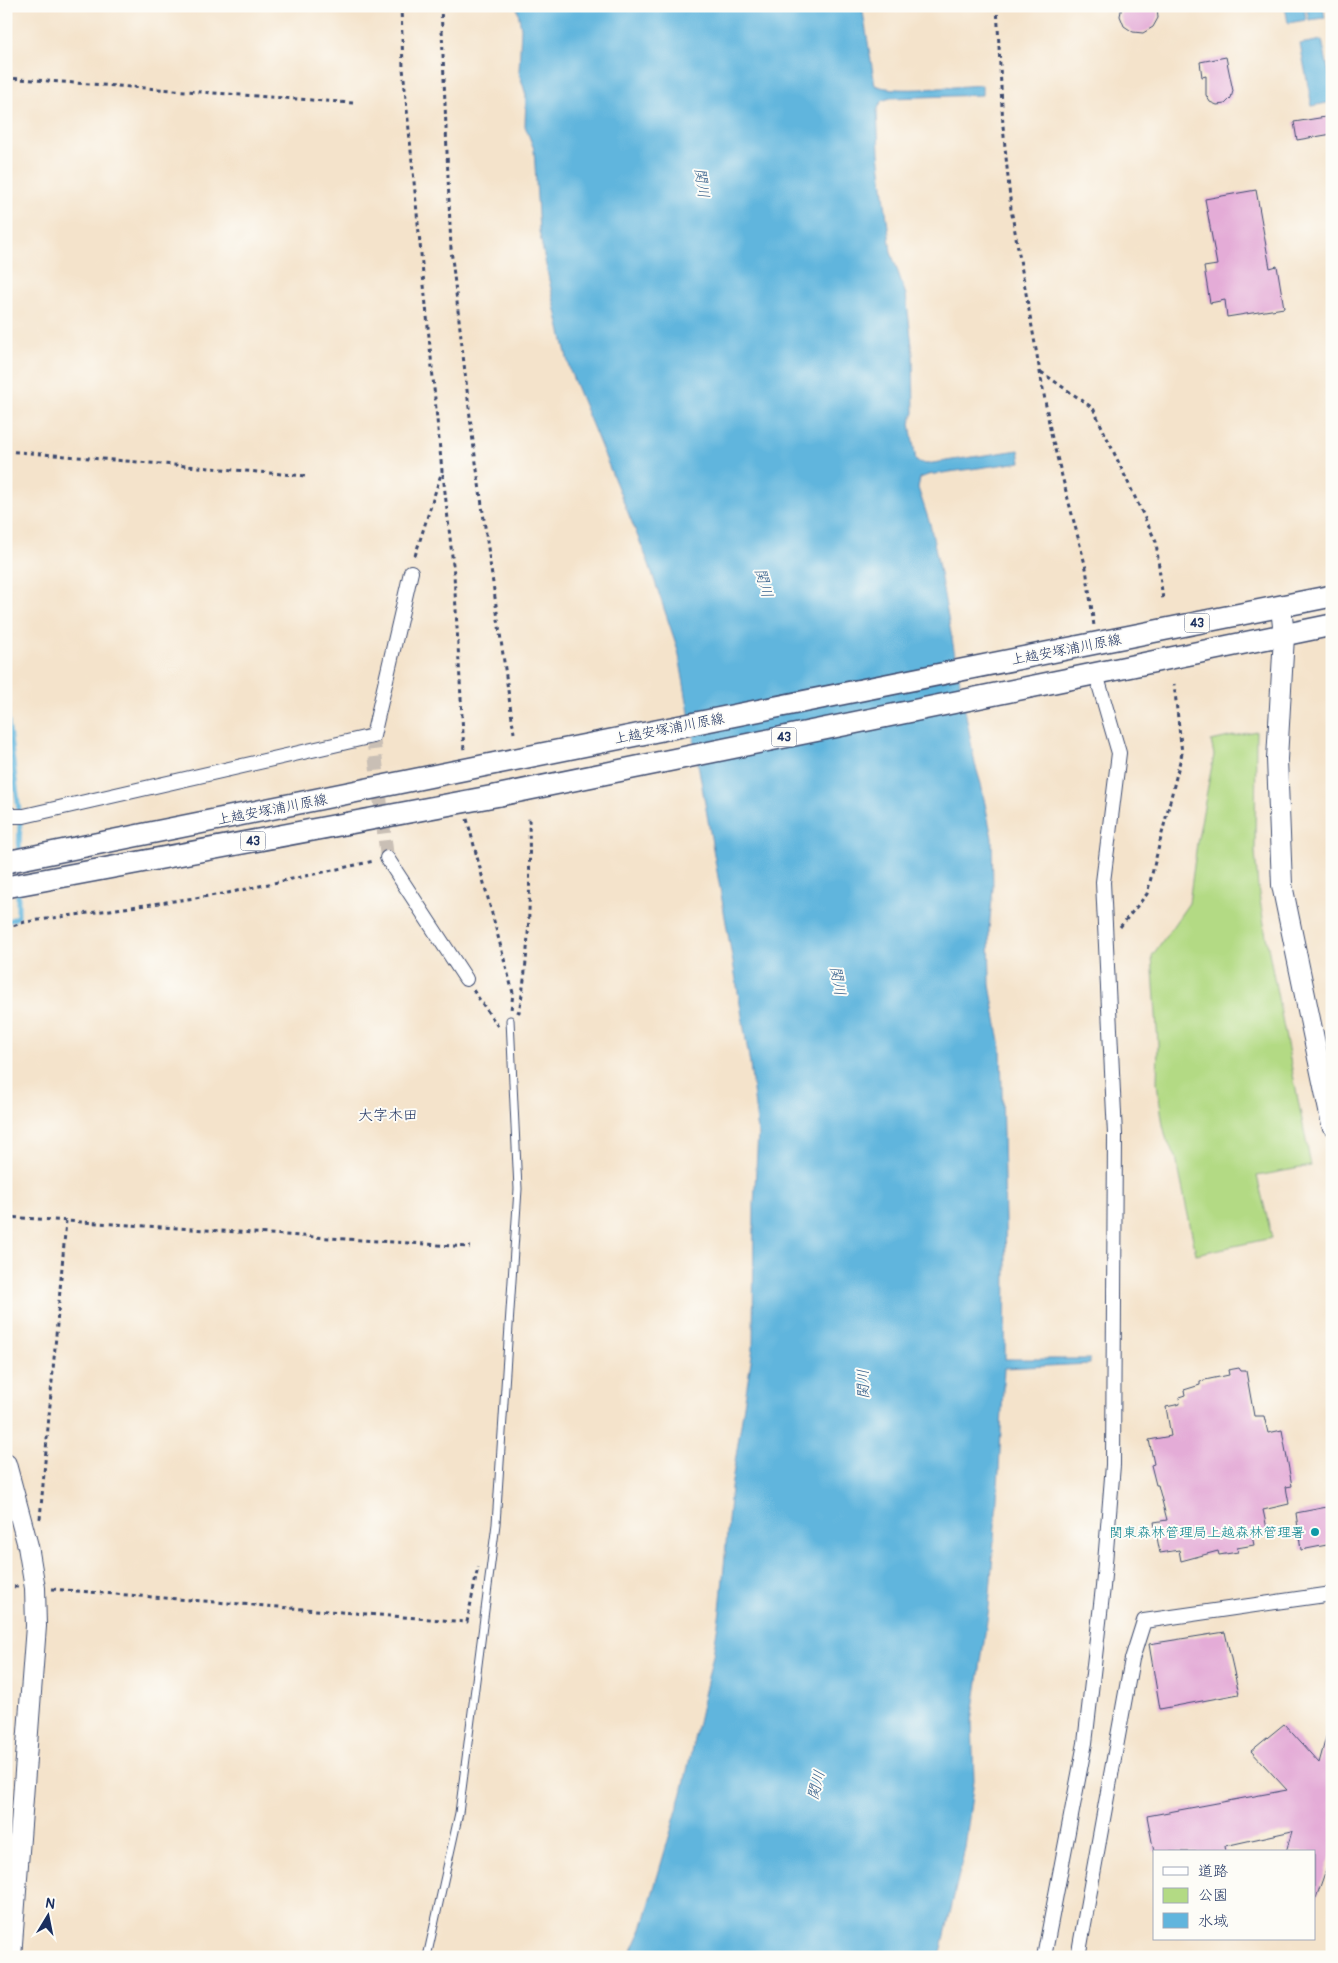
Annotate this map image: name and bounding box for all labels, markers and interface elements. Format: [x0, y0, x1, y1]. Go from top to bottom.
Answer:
water label: 関川 [690, 167, 713, 199]
water label: 関川 [750, 566, 777, 600]
road number: 43 [1184, 614, 1210, 632]
street label: 上越安塚浦川原線 [1010, 630, 1123, 669]
street label: 上越安塚浦川原線 [613, 709, 726, 748]
road number: 43 [772, 728, 796, 746]
street label: 上越安塚浦川原線 [216, 790, 329, 829]
road number: 43 [240, 831, 266, 850]
water label: 関川 [826, 965, 849, 998]
district label: 大字木田 [358, 1106, 418, 1125]
water label: 関川 [854, 1369, 873, 1399]
place label: 関東森林管理局上越森林管理署 [1109, 1524, 1305, 1541]
marker: 関東森林管理局上越森林管理署 [1309, 1526, 1321, 1538]
water label: 関川 [803, 1768, 830, 1802]
legend [1153, 1850, 1316, 1940]
text: 道路 [1198, 1862, 1228, 1881]
text: 公園 [1198, 1886, 1228, 1905]
north arrow [22, 1890, 72, 1940]
text: N [44, 1894, 56, 1913]
text: 水域 [1198, 1912, 1228, 1931]

